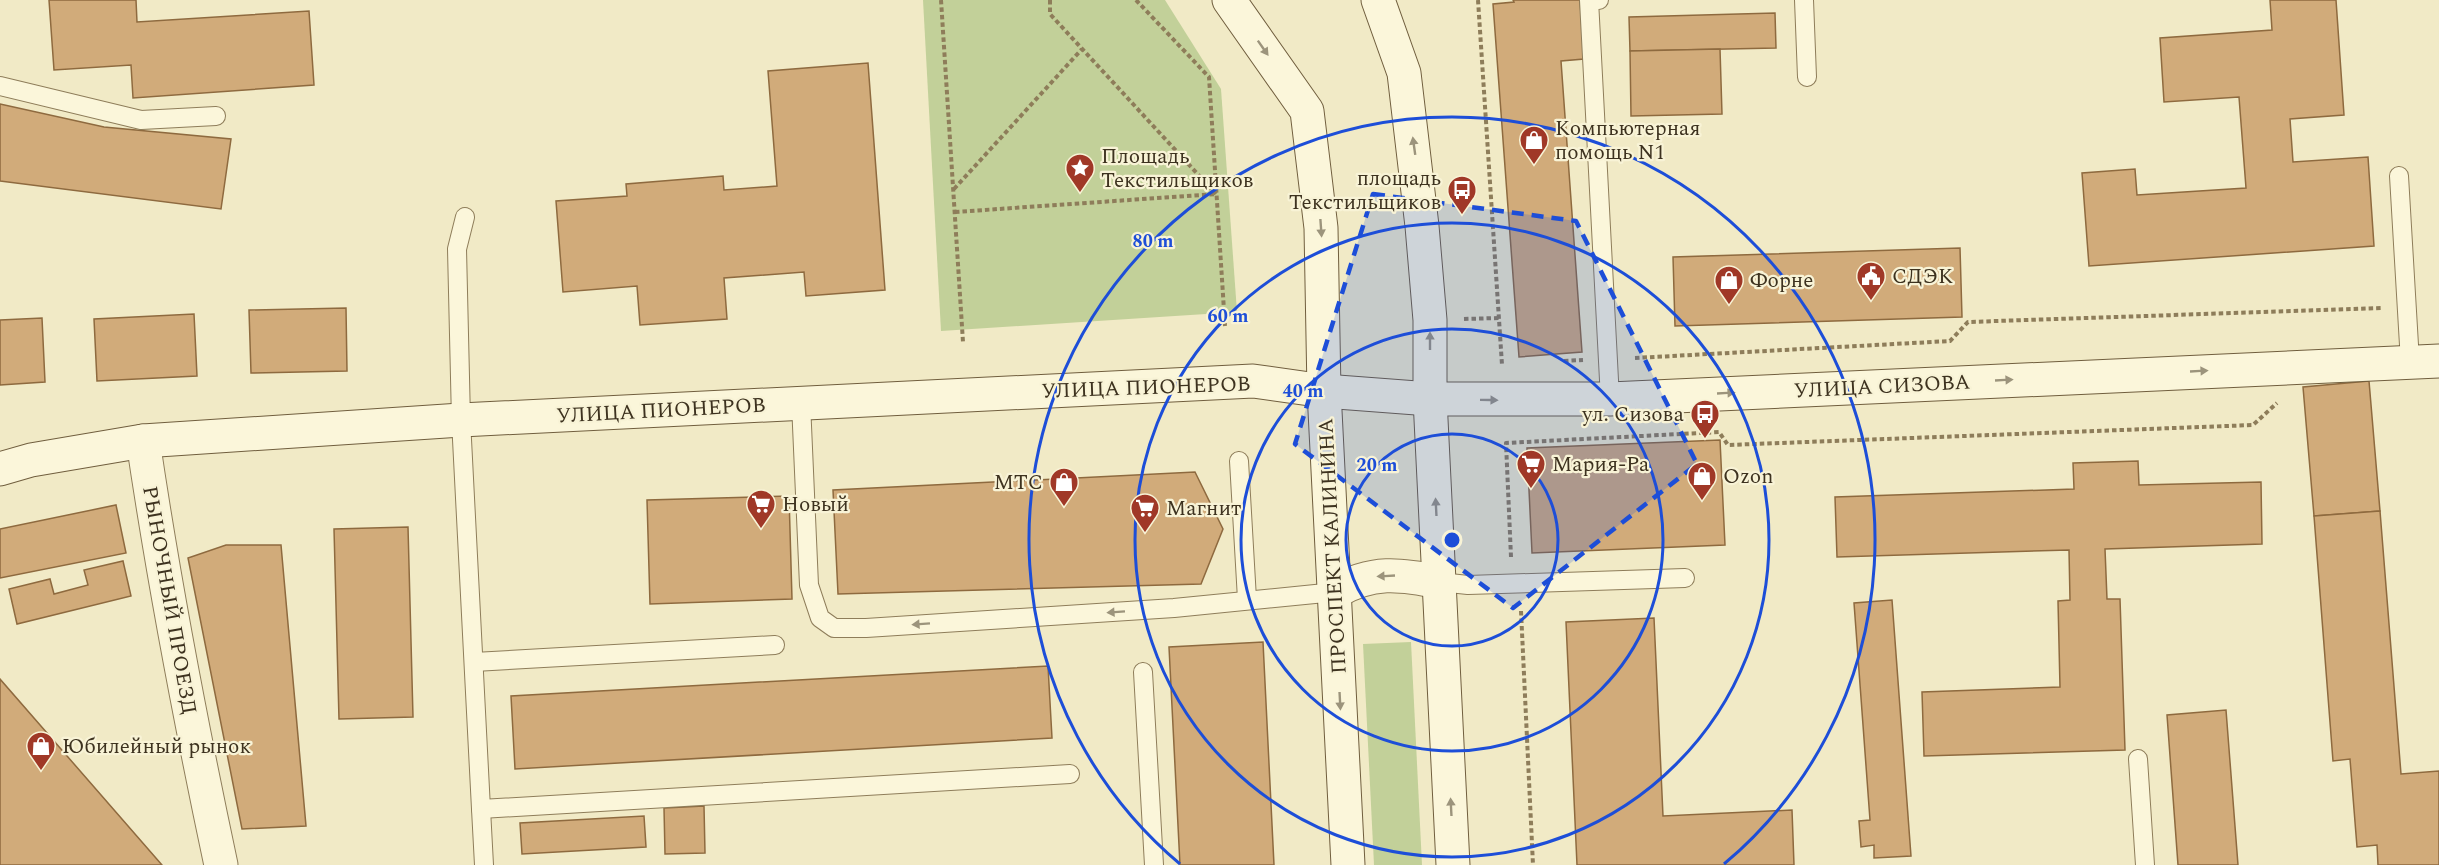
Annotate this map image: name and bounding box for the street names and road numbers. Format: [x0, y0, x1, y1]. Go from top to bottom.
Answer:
street label: УЛИЦА СИЗОВА [1793, 366, 1971, 408]
street label: УЛИЦА ПИОНЕРОВ [1041, 368, 1251, 408]
street label: УЛИЦА ПИОНЕРОВ [556, 390, 766, 432]
street label: ПРОСПЕКТ КАЛИНИНА [1310, 417, 1356, 675]
street label: РЫНОЧНЫЙ ПРОЕЗД [133, 483, 205, 717]

